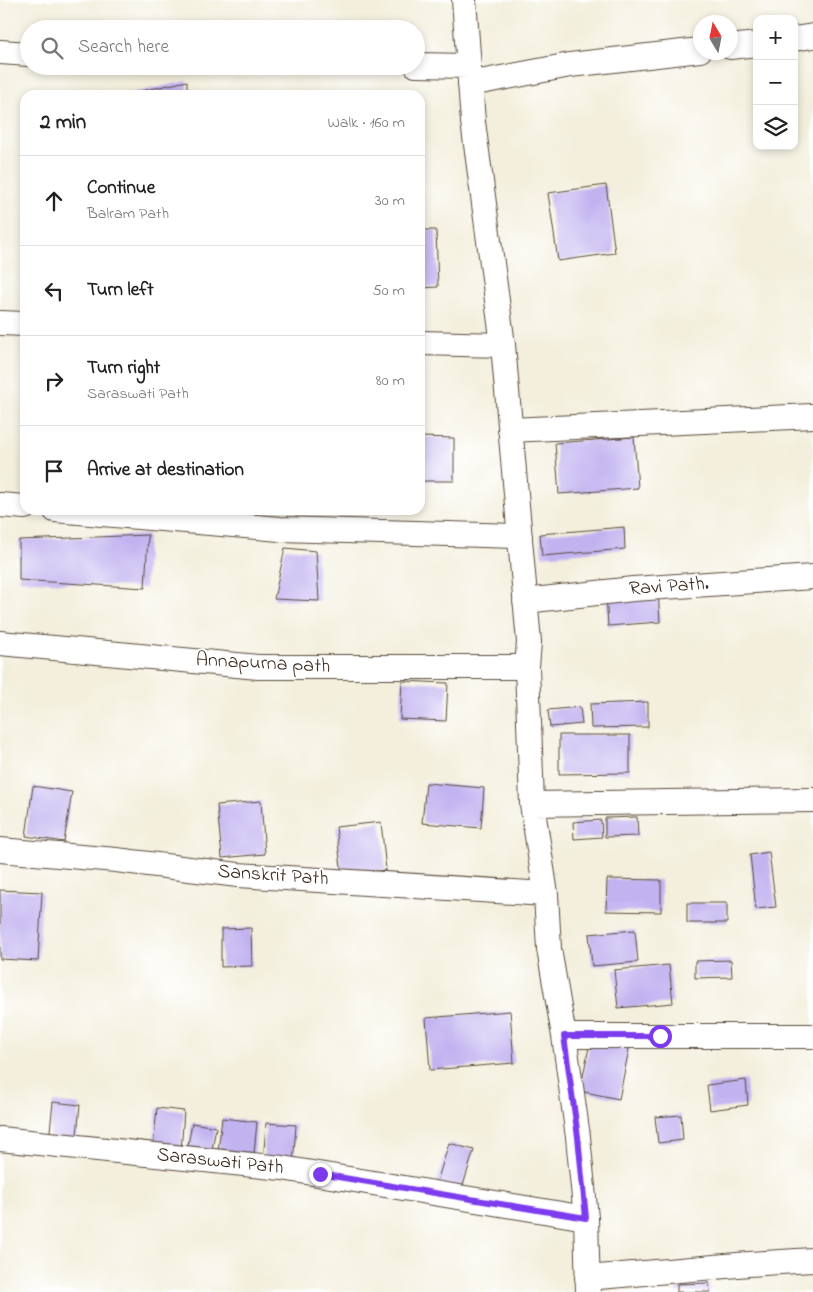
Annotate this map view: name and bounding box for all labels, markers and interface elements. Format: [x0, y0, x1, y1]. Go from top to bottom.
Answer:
north arrow [693, 15, 738, 60]
map controls [753, 15, 798, 150]
button: + [753, 15, 798, 60]
search box [20, 20, 425, 75]
icon: search [38, 34, 66, 62]
text: Search here [78, 34, 169, 61]
button: − [753, 60, 798, 105]
button: layers [753, 105, 798, 150]
text: 2 min [40, 108, 86, 138]
text: Walk · 160 m [327, 111, 405, 135]
text: Continue [87, 175, 155, 202]
icon: ahead [40, 187, 68, 215]
text: 30 m [375, 189, 405, 213]
text: Balram Path [87, 202, 169, 226]
icon: left [40, 277, 68, 305]
text: Turn left [87, 277, 154, 304]
text: 50 m [373, 279, 405, 303]
text: Turn right [87, 355, 160, 382]
icon: right [40, 367, 68, 395]
text: 80 m [376, 369, 405, 393]
text: Saraswati Path [87, 382, 189, 406]
icon: arrive [40, 457, 68, 485]
text: Arrive at destination [87, 457, 244, 484]
street label: Ravi Path. [628, 570, 710, 604]
street label: Annapurna path [195, 646, 331, 682]
street label: Sanskrit Path [216, 858, 330, 894]
route start [649, 1025, 672, 1048]
street label: Saraswati Path [155, 1141, 285, 1183]
route end [309, 1163, 332, 1186]

